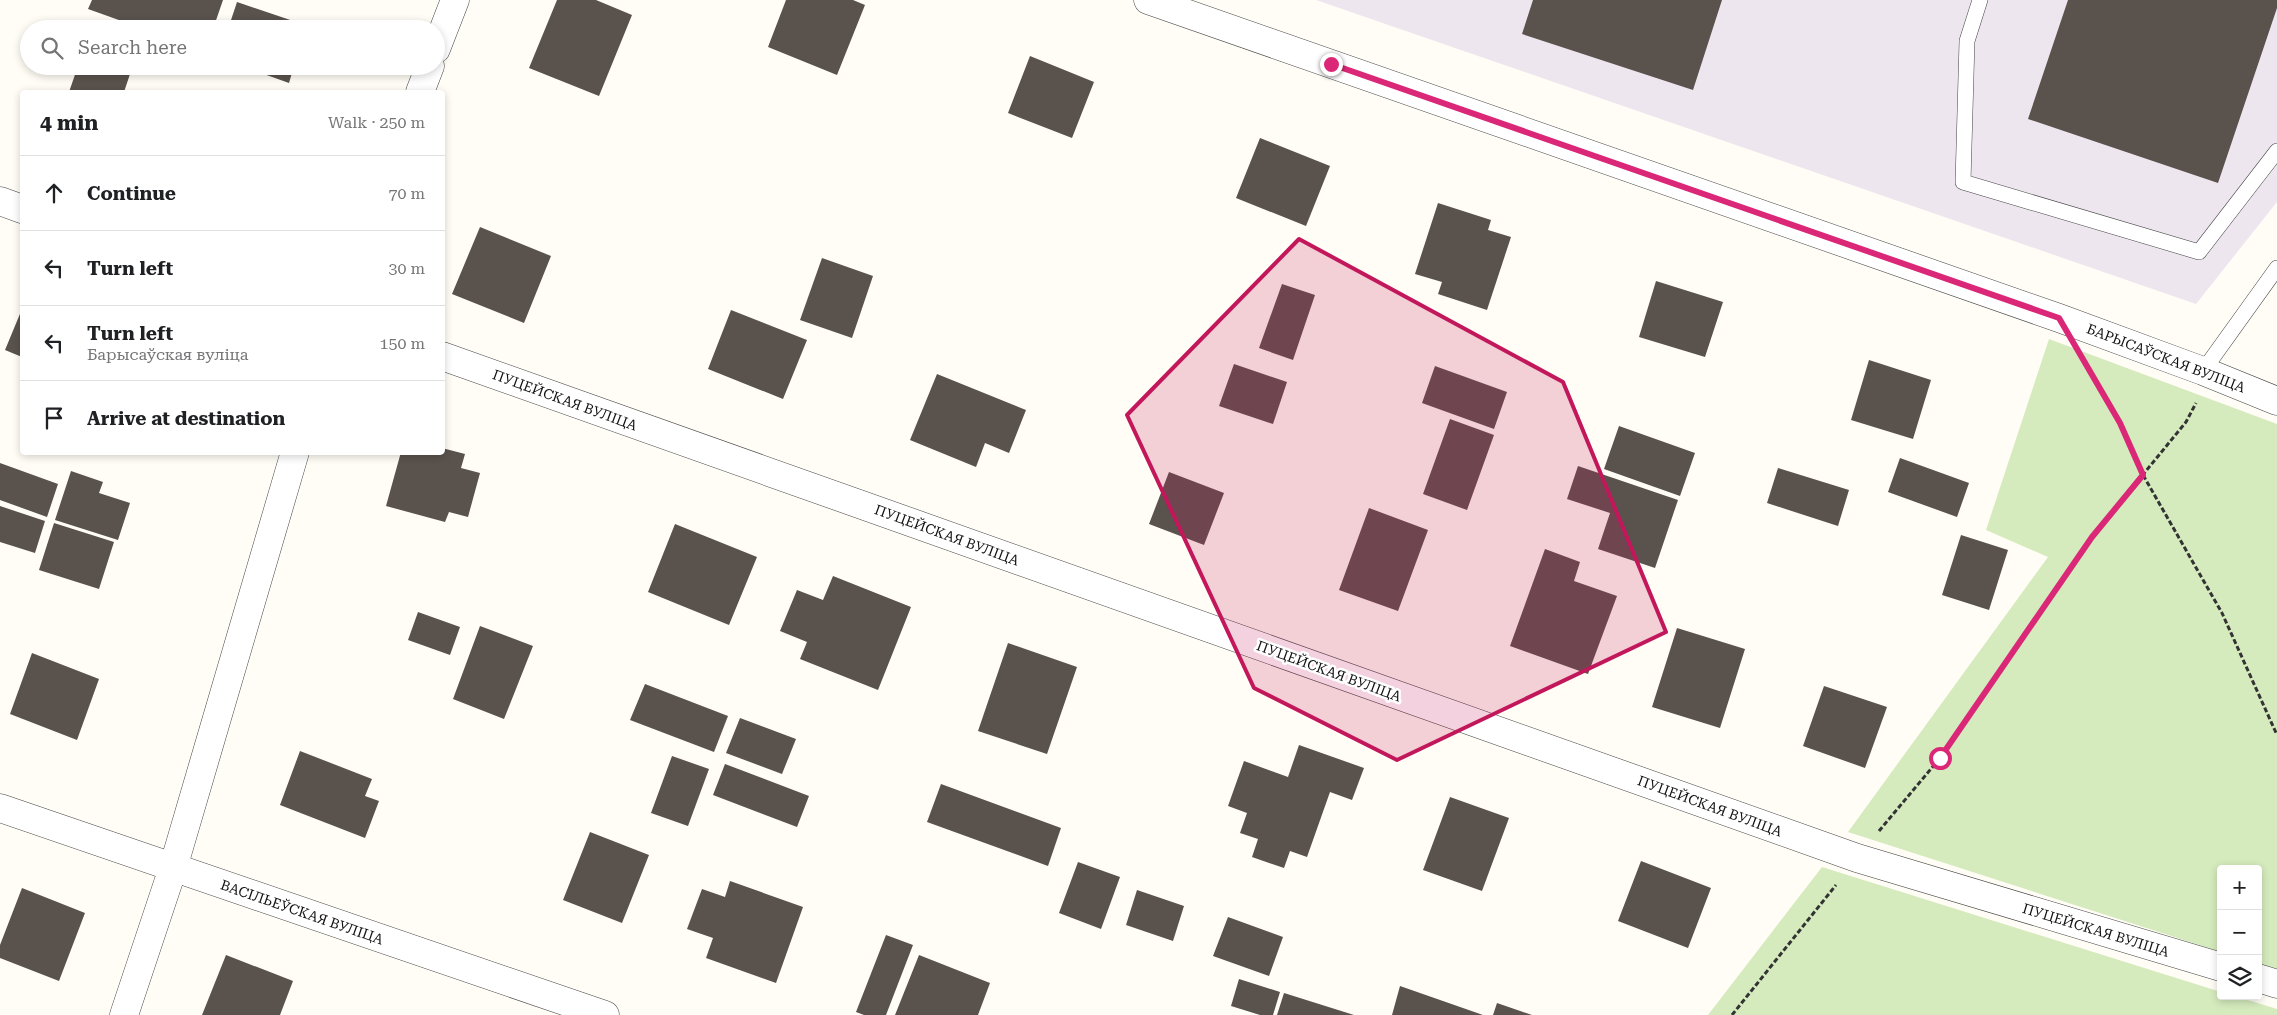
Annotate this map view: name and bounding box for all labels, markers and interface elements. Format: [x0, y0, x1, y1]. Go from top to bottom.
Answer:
search box [20, 20, 445, 75]
icon: search [38, 34, 66, 62]
text: Search here [78, 36, 187, 59]
route end [1320, 53, 1343, 76]
text: 4 min [40, 111, 98, 135]
text: Walk · 250 m [328, 113, 425, 132]
icon: ahead [40, 179, 68, 207]
text: Continue [87, 182, 176, 205]
text: 70 m [388, 184, 425, 203]
icon: left [40, 254, 68, 282]
text: Turn left [87, 257, 173, 280]
text: 30 m [388, 259, 425, 278]
street label: БАРЫСАЎСКАЯ ВУЛІЦА [2084, 320, 2248, 396]
text: Turn left [87, 322, 173, 345]
icon: left [40, 329, 68, 357]
text: 150 m [379, 334, 425, 353]
text: Барысаўская вуліца [87, 345, 249, 364]
street label: ПУЦЕЙСКАЯ ВУЛІЦА [491, 366, 640, 434]
icon: arrive [40, 404, 68, 432]
text: Arrive at destination [87, 407, 285, 430]
street label: ПУЦЕЙСКАЯ ВУЛІЦА [873, 501, 1022, 569]
street label: ПУЦЕЙСКАЯ ВУЛІЦА [1255, 637, 1404, 705]
route start [1929, 747, 1952, 770]
street label: ПУЦЕЙСКАЯ ВУЛІЦА [1636, 772, 1785, 840]
map controls [2217, 865, 2262, 1000]
button: + [2217, 865, 2262, 910]
street label: ВАСІЛЬЕЎСКАЯ ВУЛІЦА [218, 877, 386, 947]
street label: ПУЦЕЙСКАЯ ВУЛІЦА [2021, 900, 2171, 960]
button: − [2217, 910, 2262, 955]
button: layers [2217, 955, 2262, 1000]

